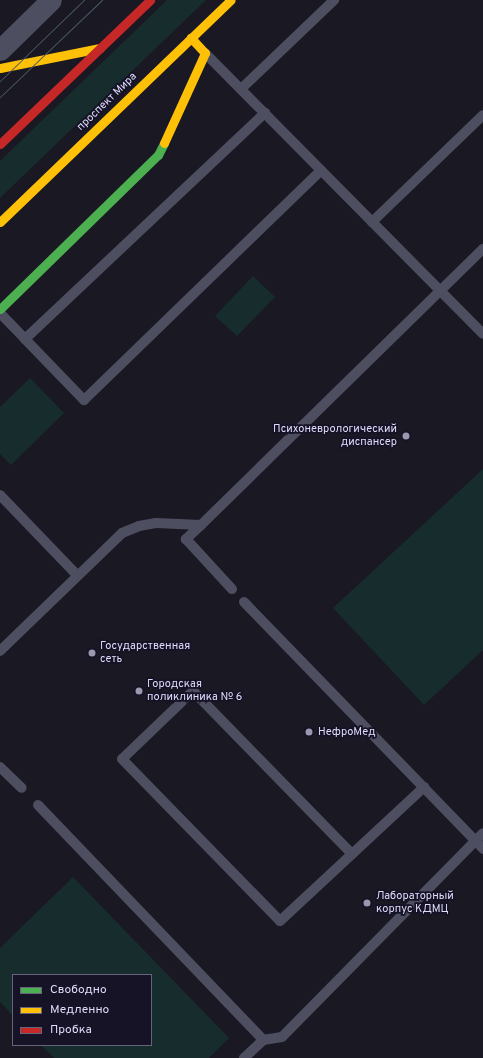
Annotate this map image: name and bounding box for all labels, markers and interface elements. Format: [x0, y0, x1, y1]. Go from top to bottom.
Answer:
street label: проспект Мира [74, 70, 140, 134]
place label: Психоневрологический диспансер [273, 423, 397, 449]
marker: Психоневрологический диспансер [400, 430, 412, 442]
place label: Государственная сеть [100, 640, 190, 666]
marker: Государственная сеть [87, 648, 97, 658]
place label: Городская поликлиника № 6 [147, 678, 242, 704]
marker: Городская поликлиника № 6 [134, 686, 144, 696]
place label: НефроМед [318, 725, 375, 739]
marker: НефроМед [303, 726, 315, 738]
place label: Лабораторный корпус КДМЦ [376, 890, 454, 916]
marker: Лабораторный корпус КДМЦ [361, 897, 373, 909]
legend [12, 974, 152, 1046]
text: Свободно [50, 982, 107, 998]
text: Медленно [50, 1002, 109, 1018]
text: Пробка [50, 1022, 92, 1038]

